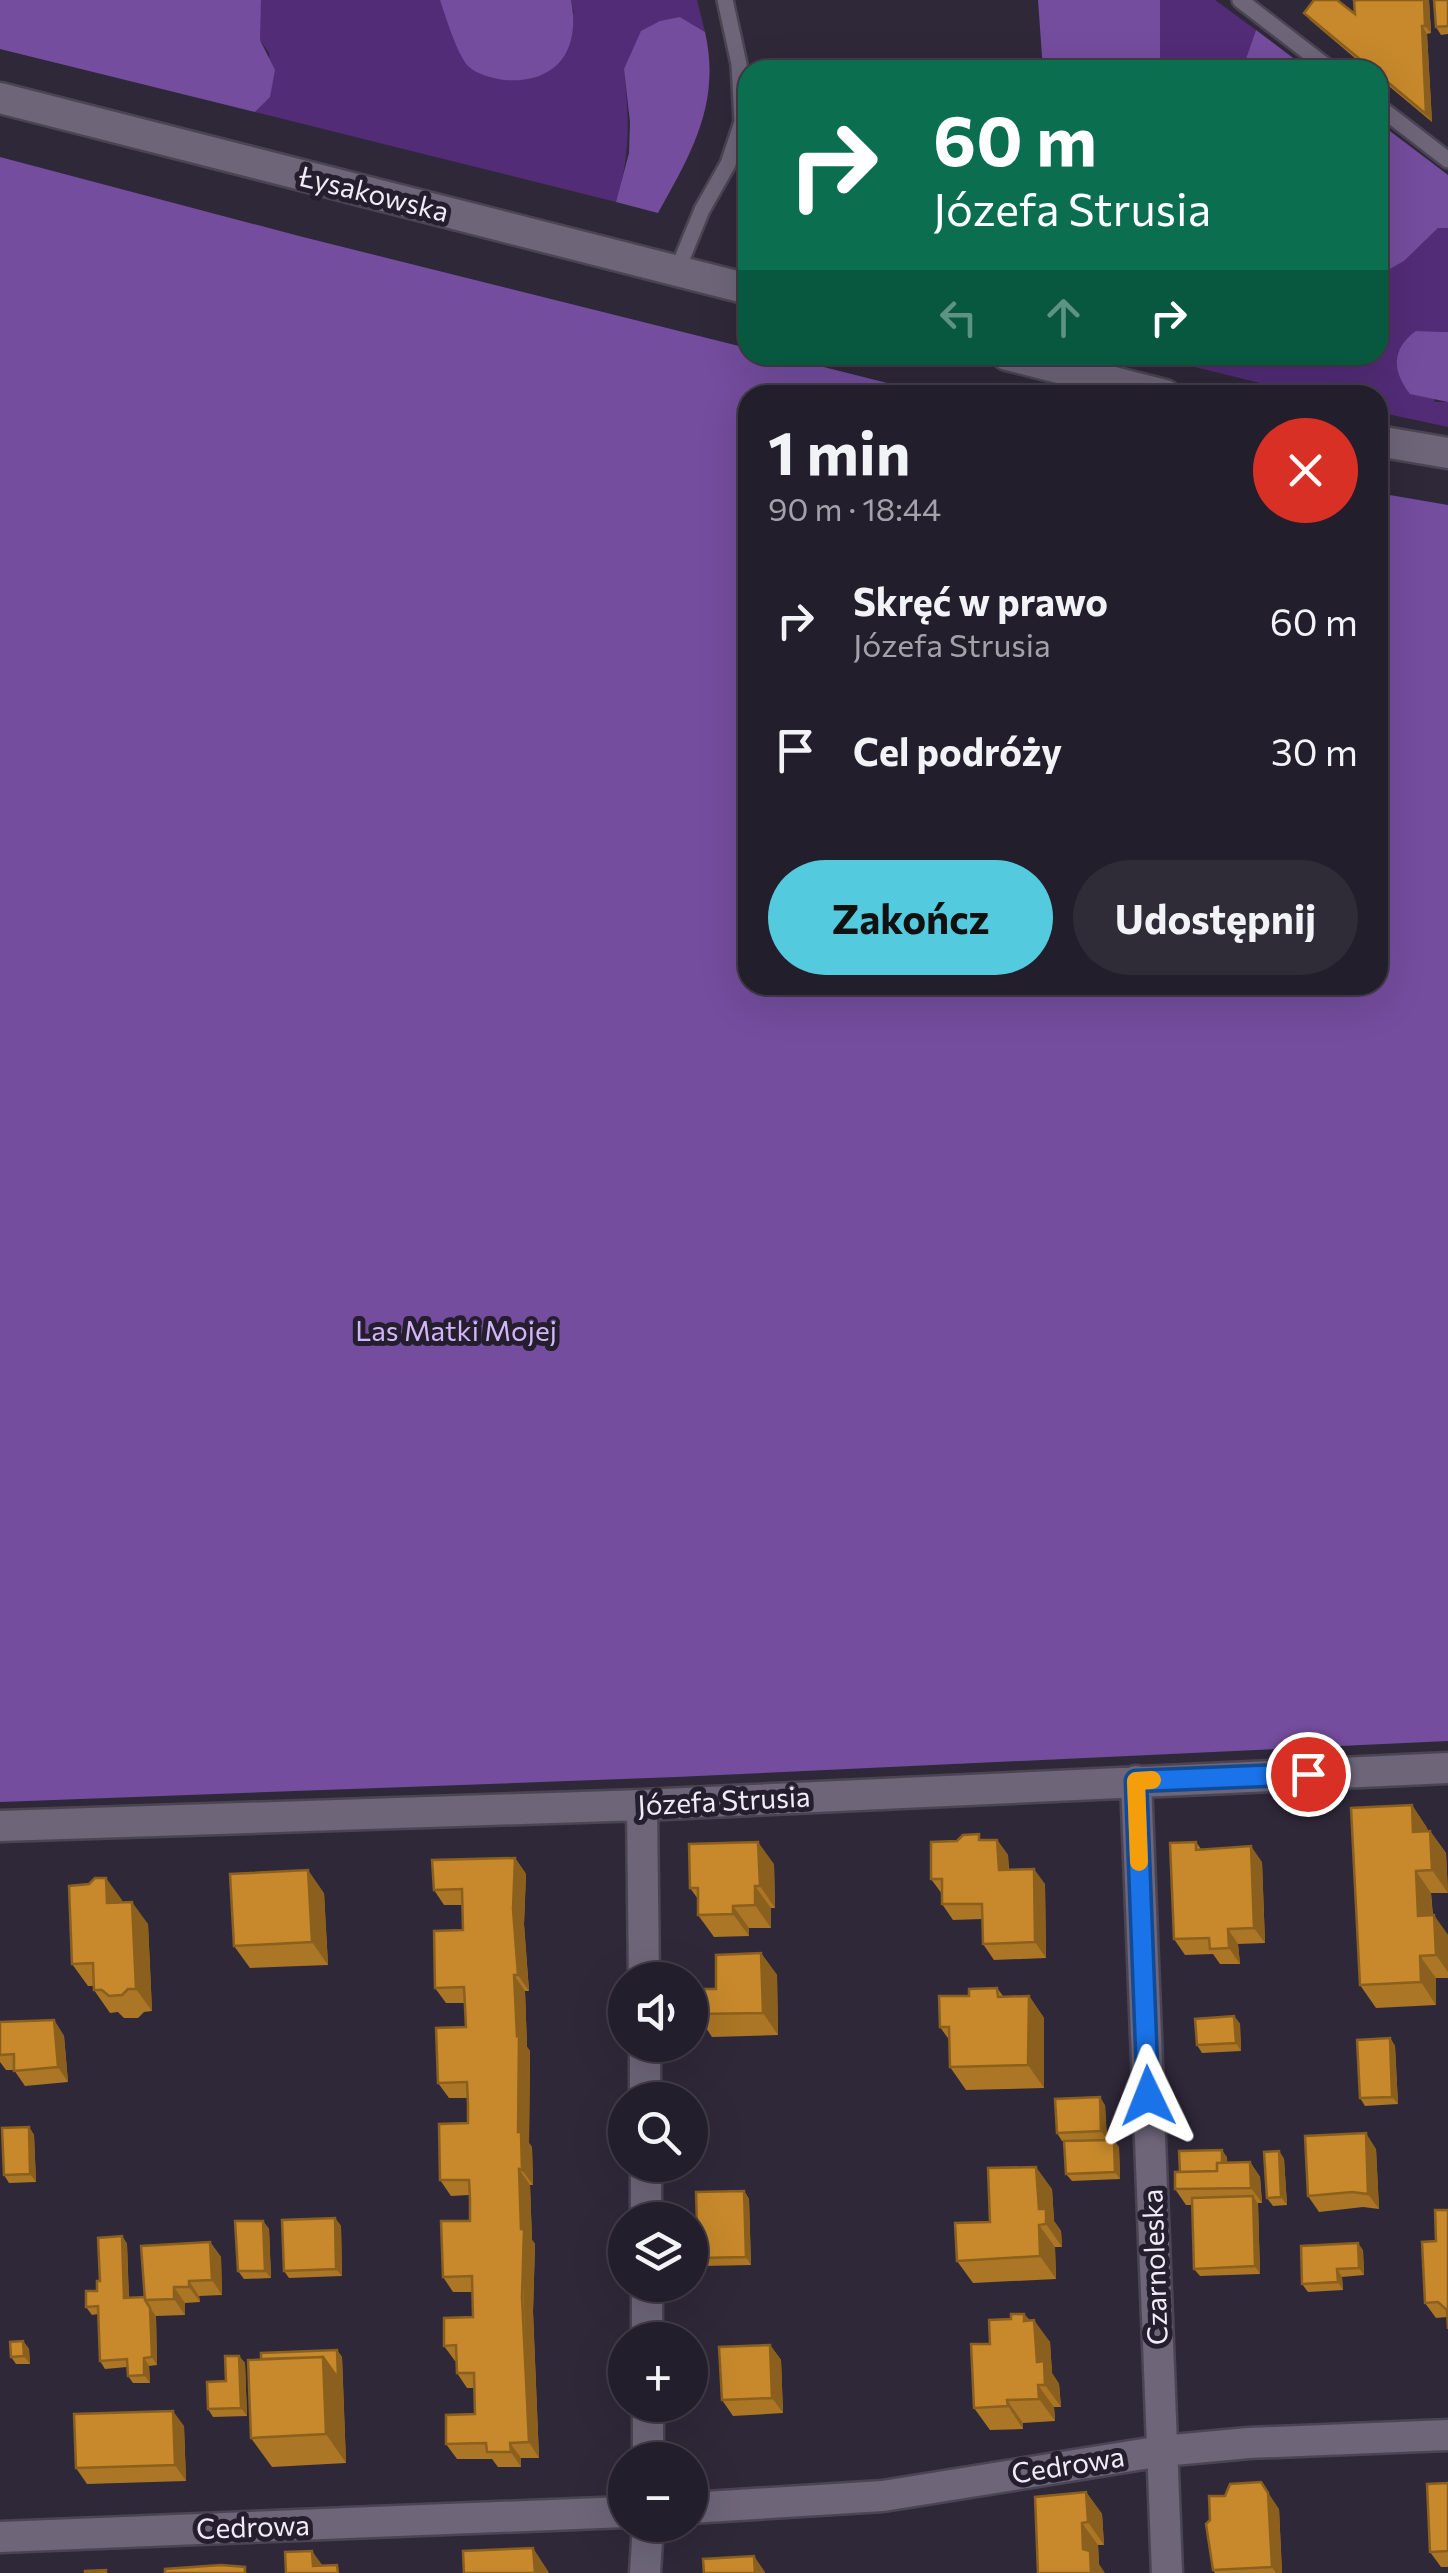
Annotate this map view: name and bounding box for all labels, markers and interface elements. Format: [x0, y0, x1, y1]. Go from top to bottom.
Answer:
text: 60 m [933, 95, 1097, 180]
icon: right [768, 100, 898, 230]
street label: Łysakowska [295, 158, 453, 228]
text: Józefa Strusia [933, 180, 1211, 235]
icon: left [931, 290, 986, 345]
icon: ahead [1036, 290, 1091, 345]
icon: right [1141, 290, 1196, 345]
text: 1 min [768, 414, 910, 487]
button: close [1253, 418, 1358, 523]
text: 90 m · 18:44 [768, 488, 941, 528]
text: Skręć w prawo [853, 577, 1108, 624]
icon: right [768, 593, 823, 648]
text: 60 m [1270, 597, 1358, 644]
text: Józefa Strusia [853, 624, 1051, 664]
icon: arrive [768, 723, 823, 778]
text: Cel podróży [853, 727, 1062, 774]
text: 30 m [1271, 727, 1358, 774]
button: Zakończ [768, 860, 1053, 975]
button: Udostępnij [1073, 860, 1358, 975]
park label: Las Matki Mojej [355, 1313, 557, 1347]
pin [1266, 1732, 1351, 1817]
icon: arrive [1281, 1747, 1336, 1802]
street label: Józefa Strusia [637, 1778, 811, 1822]
map controls [608, 1962, 708, 2542]
button: sound [608, 1962, 708, 2062]
position arrow [1096, 2044, 1200, 2148]
button: search [608, 2082, 708, 2182]
street label: Czarnoleska [1134, 2188, 1174, 2346]
button: layers [608, 2202, 708, 2302]
button: + [608, 2322, 708, 2422]
street label: Cedrowa [1009, 2438, 1127, 2490]
button: − [608, 2442, 708, 2542]
street label: Cedrowa [195, 2507, 310, 2545]

